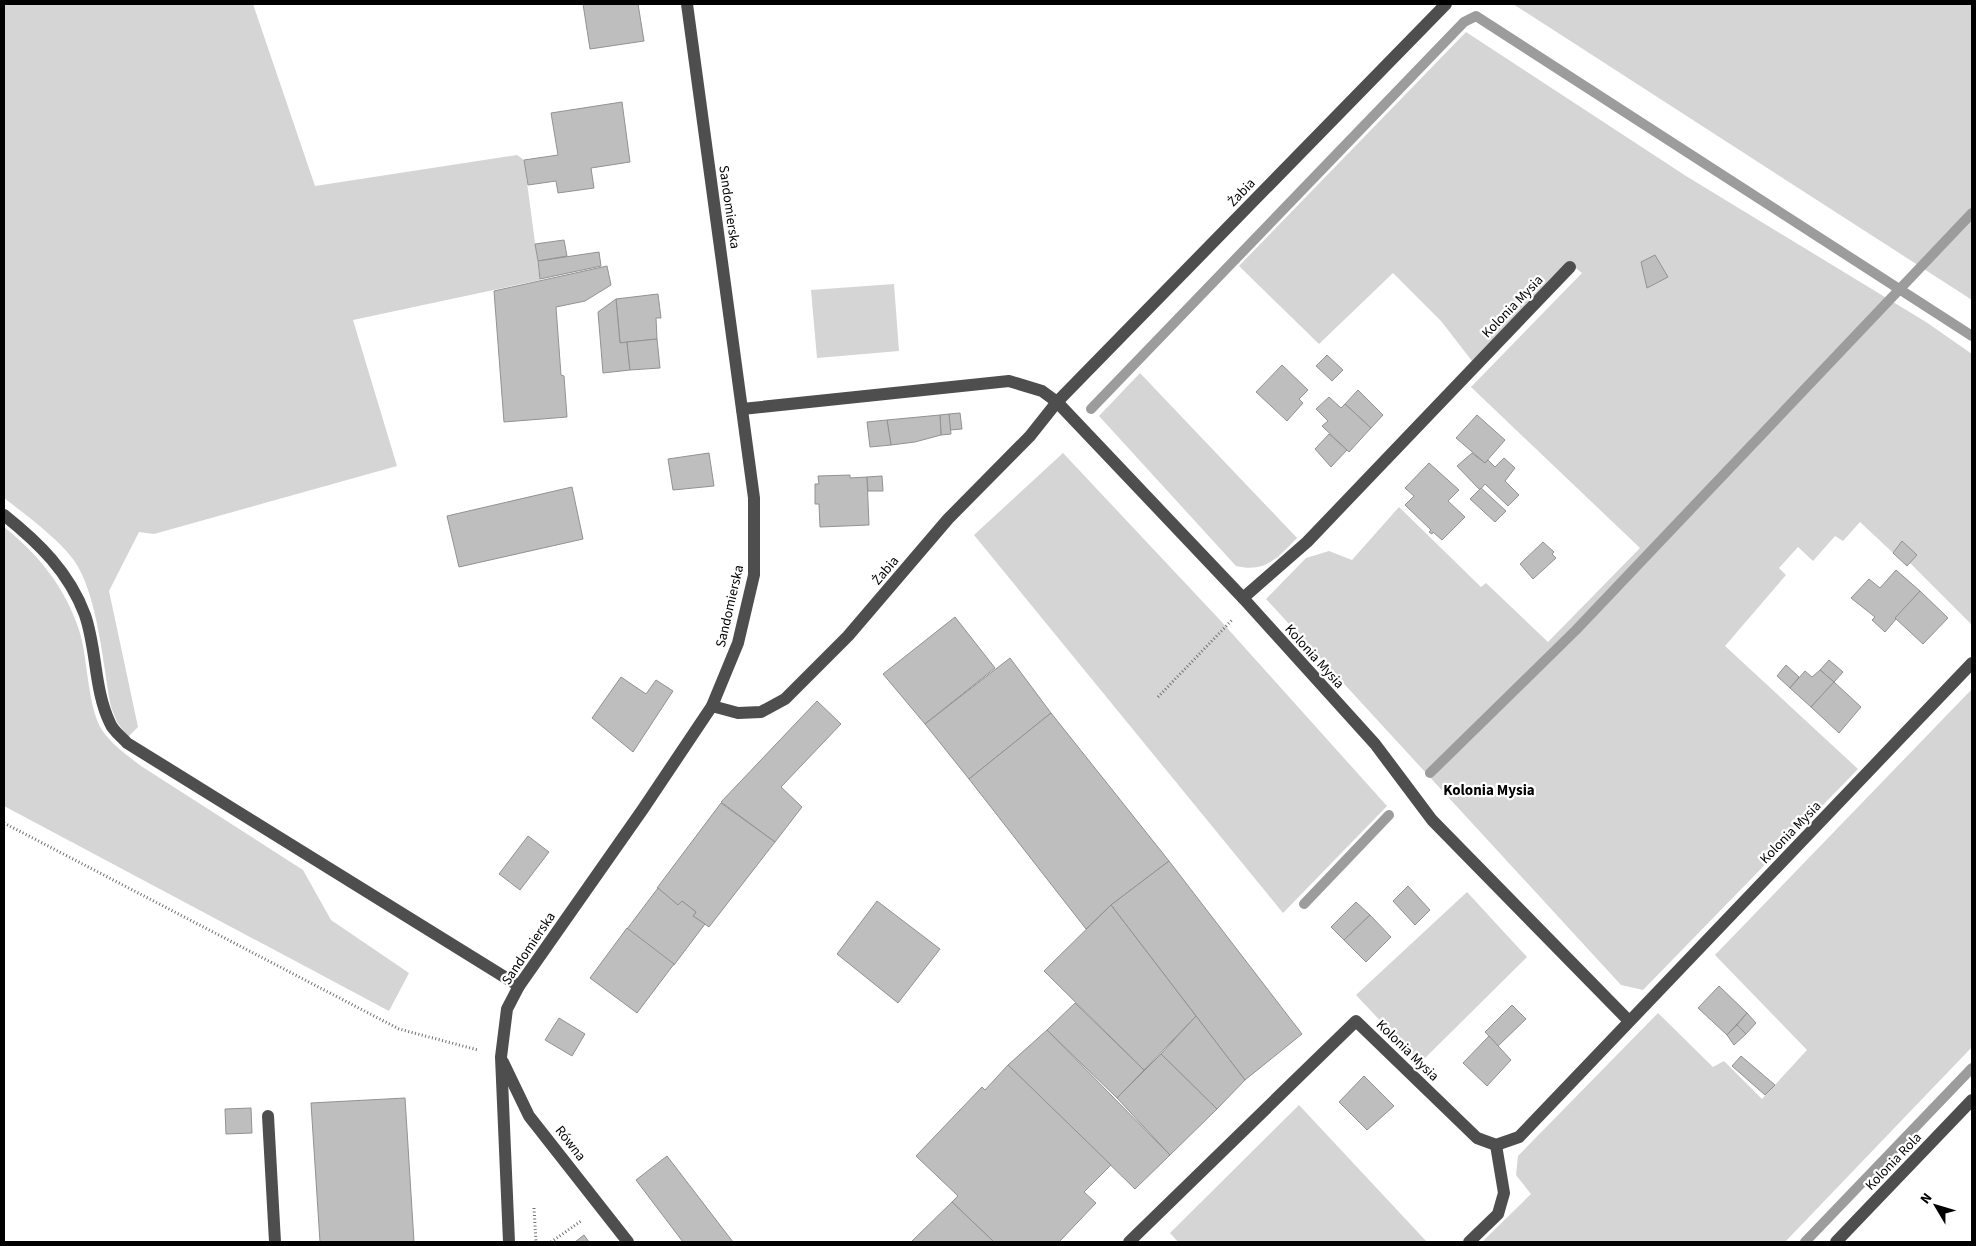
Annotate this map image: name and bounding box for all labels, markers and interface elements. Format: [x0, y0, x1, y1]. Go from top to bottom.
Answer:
street label: Sandomierska [713, 164, 745, 250]
street label: Żabia [1223, 174, 1260, 211]
street label: Kolonia Mysia [1477, 271, 1548, 343]
street label: Żabia [868, 552, 904, 590]
street label: Sandomierska [711, 563, 749, 649]
street label: Kolonia Mysia [1280, 620, 1349, 693]
district label: Kolonia Mysia [1443, 780, 1535, 801]
street label: Kolonia Mysia [1755, 797, 1826, 869]
street label: Sandomierska [497, 908, 561, 989]
street label: Kolonia Mysia [1371, 1015, 1443, 1086]
street label: Równa [550, 1122, 590, 1166]
street label: Kolonia Rola [1861, 1128, 1927, 1195]
north arrow [1911, 1181, 1961, 1231]
text: N [1916, 1189, 1937, 1208]

